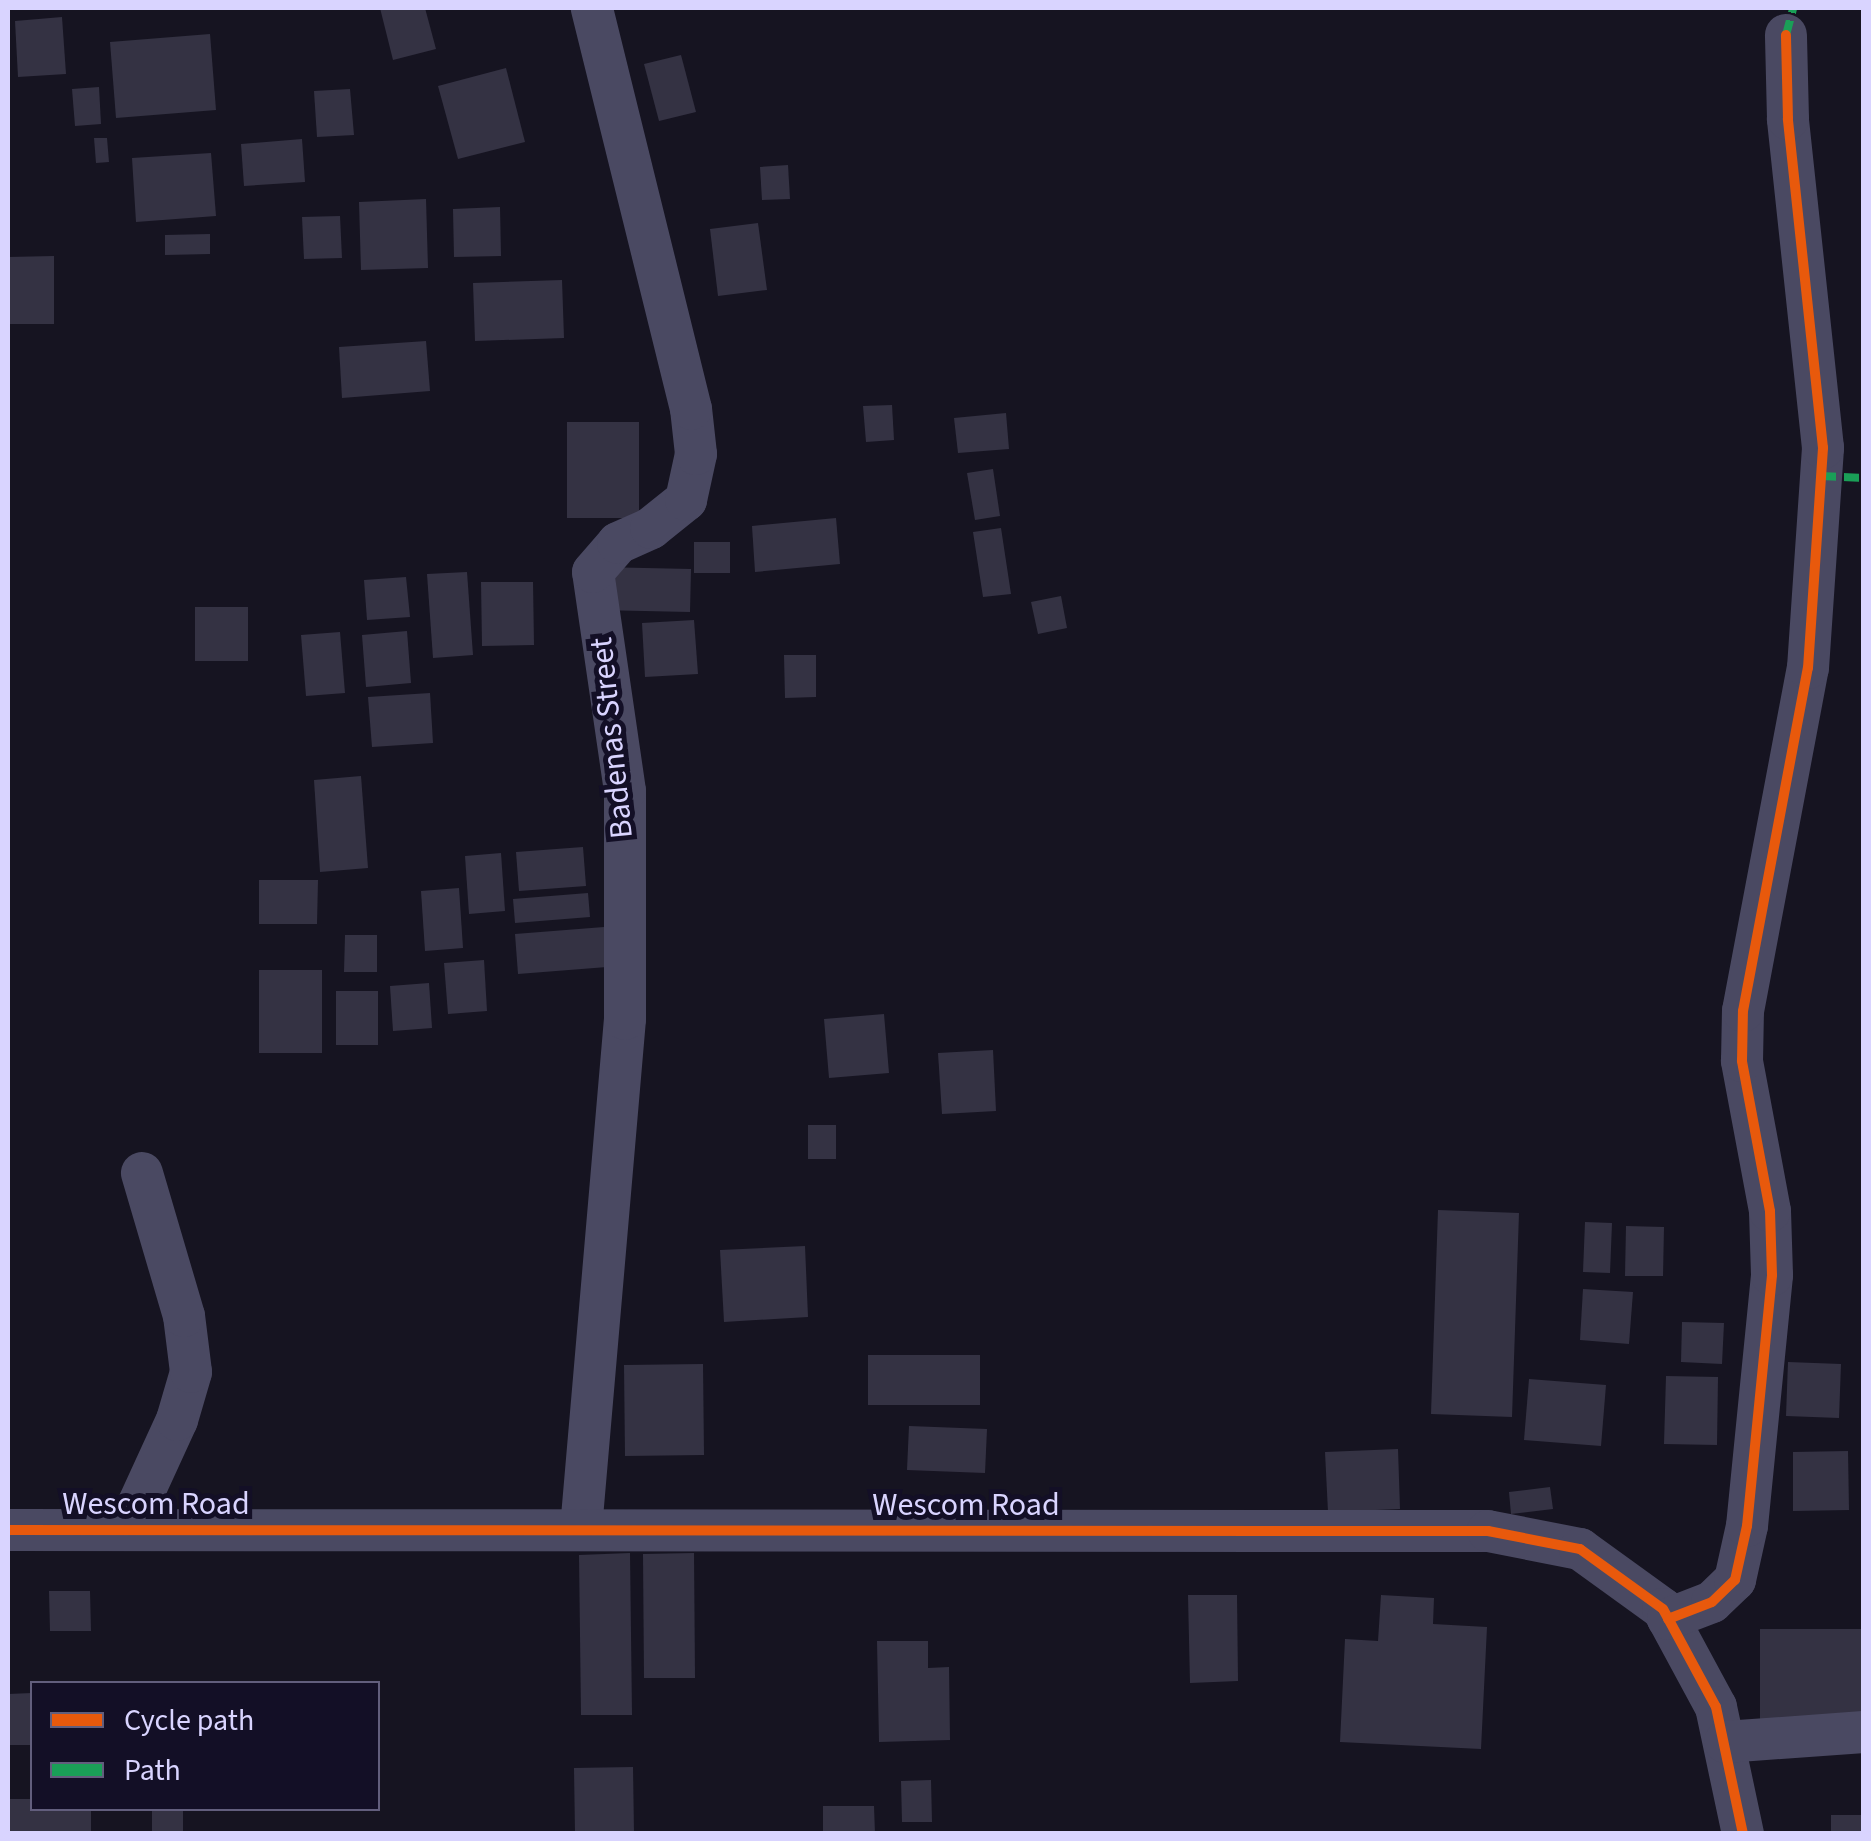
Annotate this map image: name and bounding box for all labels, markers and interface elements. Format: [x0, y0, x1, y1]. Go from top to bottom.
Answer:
street label: Badenas Street [582, 635, 642, 841]
street label: Wescom Road [62, 1485, 250, 1523]
street label: Wescom Road [872, 1486, 1060, 1524]
legend [30, 1681, 380, 1811]
text: Cycle path [124, 1699, 254, 1742]
text: Path [124, 1749, 181, 1792]

